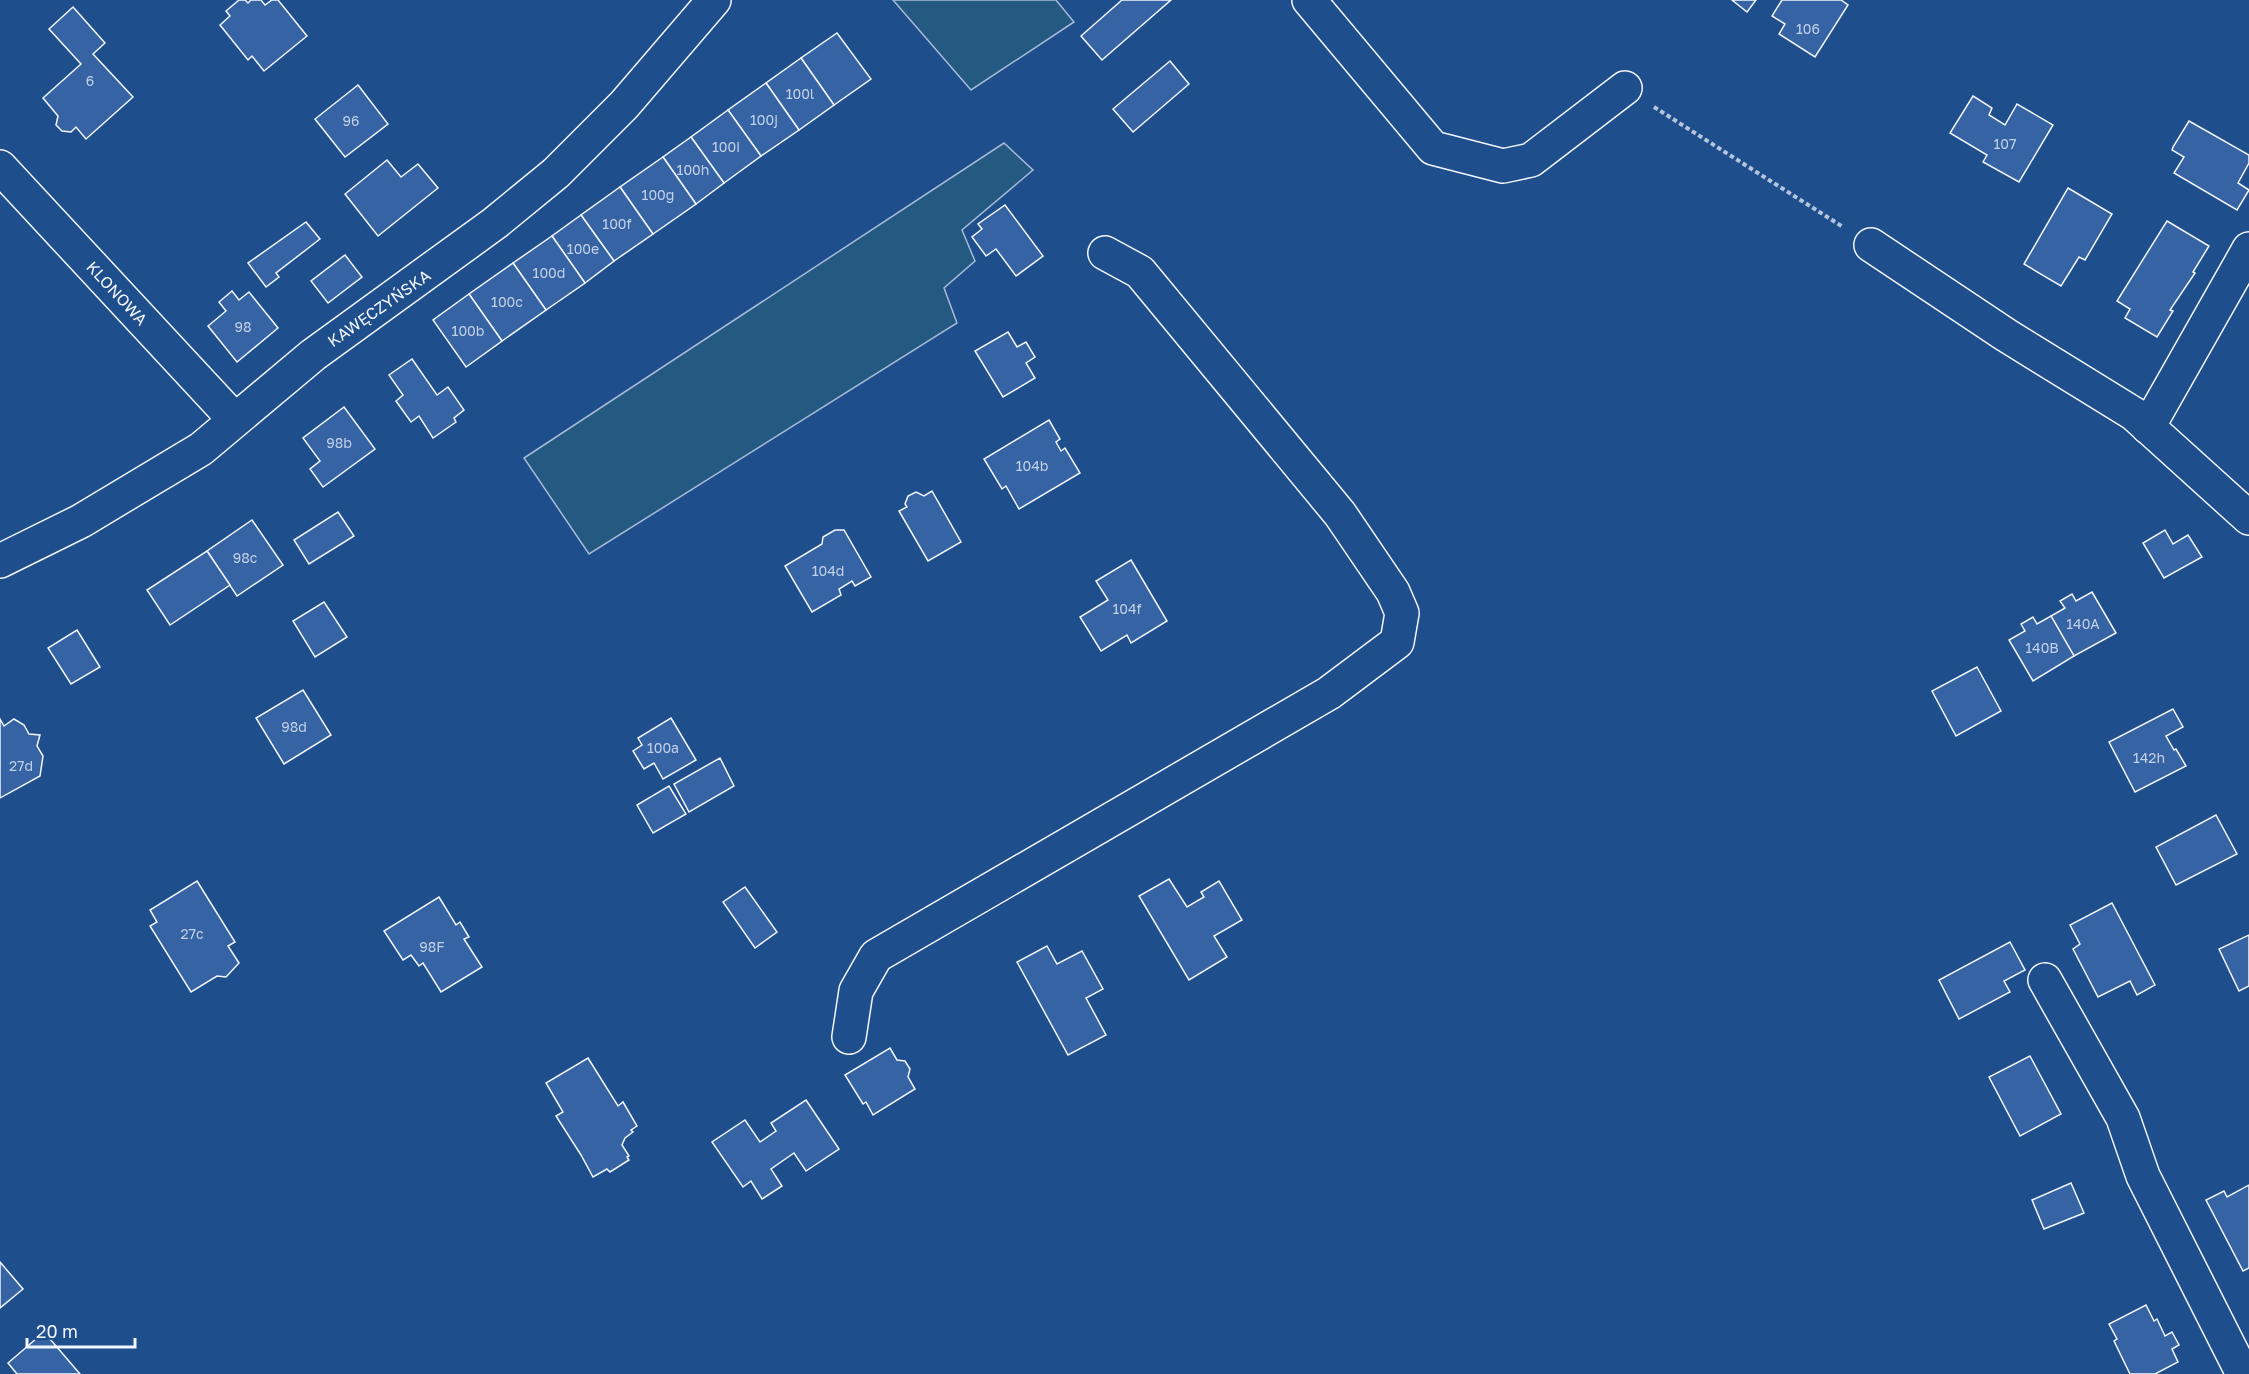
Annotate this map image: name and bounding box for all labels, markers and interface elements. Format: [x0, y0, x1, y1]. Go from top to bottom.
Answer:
house number: 106 [1796, 20, 1820, 37]
house number: 6 [86, 72, 94, 89]
house number: 100l [786, 85, 814, 102]
house number: 100j [750, 111, 778, 128]
house number: 96 [343, 112, 359, 129]
house number: 107 [1994, 135, 2016, 152]
house number: 100i [712, 138, 740, 155]
house number: 100h [677, 161, 709, 178]
house number: 100g [642, 186, 674, 203]
house number: 100f [602, 215, 632, 232]
house number: 100e [567, 240, 599, 257]
street label: KLONOWA [82, 257, 152, 329]
house number: 100d [533, 264, 565, 281]
street label: KAWĘCZYŃSKA [324, 265, 435, 351]
house number: 100c [491, 293, 523, 310]
house number: 98 [234, 318, 252, 335]
house number: 100b [452, 322, 484, 339]
house number: 98b [326, 434, 352, 451]
house number: 104b [1016, 457, 1048, 474]
house number: 98c [233, 549, 258, 566]
house number: 104d [812, 562, 844, 579]
house number: 104f [1112, 600, 1142, 617]
house number: 140A [2066, 615, 2100, 632]
house number: 140B [2025, 639, 2059, 656]
house number: 98d [281, 718, 307, 735]
house number: 100a [647, 739, 679, 756]
house number: 142h [2133, 749, 2165, 766]
house number: 27d [9, 757, 33, 774]
house number: 27c [180, 925, 204, 942]
house number: 98F [419, 938, 445, 955]
scale bar [27, 1311, 135, 1349]
text: 20 m [36, 1320, 78, 1342]

